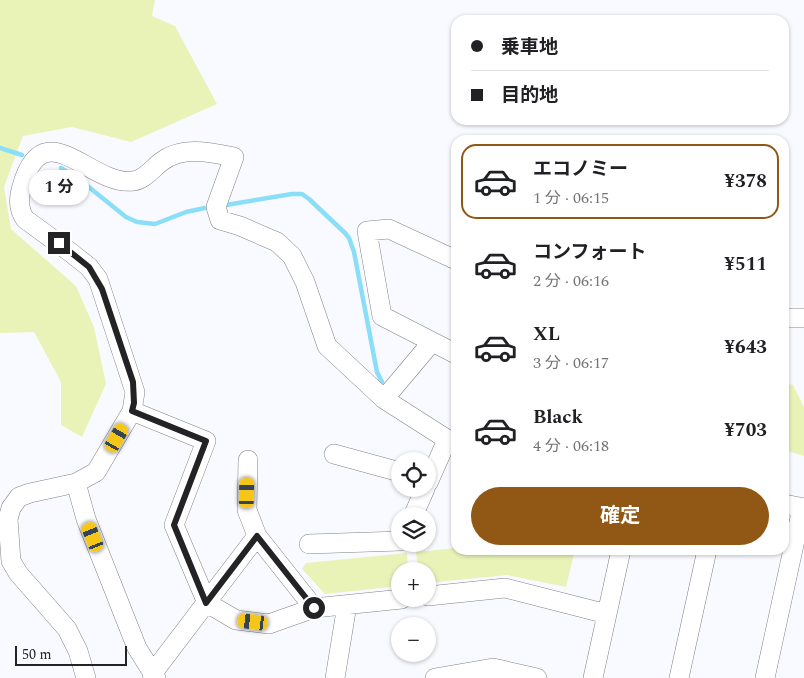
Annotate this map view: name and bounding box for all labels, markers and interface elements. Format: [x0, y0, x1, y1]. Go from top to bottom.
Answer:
text: 乗車地 [501, 33, 558, 62]
text: 目的地 [501, 81, 558, 110]
text: エコノミー [533, 155, 628, 184]
icon: car [473, 159, 518, 204]
text: ¥378 [724, 167, 767, 196]
callout: 1 分 [29, 170, 89, 206]
text: 1 分 [45, 175, 73, 199]
text: 1 分 · 06:15 [533, 186, 609, 210]
route end [48, 232, 70, 254]
text: コンフォート [533, 238, 646, 267]
icon: car [473, 242, 518, 287]
text: ¥511 [724, 250, 767, 279]
text: 2 分 · 06:16 [533, 269, 609, 293]
text: XL [533, 320, 560, 349]
icon: car [473, 325, 518, 370]
text: ¥643 [724, 333, 767, 362]
text: 3 分 · 06:17 [533, 351, 609, 375]
text: Black [533, 403, 583, 432]
icon: car [473, 408, 518, 453]
text: ¥703 [724, 416, 767, 445]
car [103, 421, 130, 455]
text: 4 分 · 06:18 [533, 434, 609, 458]
map controls [391, 452, 436, 662]
button: locate [391, 452, 436, 497]
car [239, 478, 254, 508]
button: 確定 [471, 487, 769, 545]
button: layers [391, 507, 436, 552]
car [80, 520, 105, 554]
button: + [391, 562, 436, 607]
route start [303, 597, 325, 619]
car [237, 613, 268, 631]
button: − [391, 617, 436, 662]
scale bar [15, 643, 128, 666]
text: 50 m [22, 644, 52, 665]

